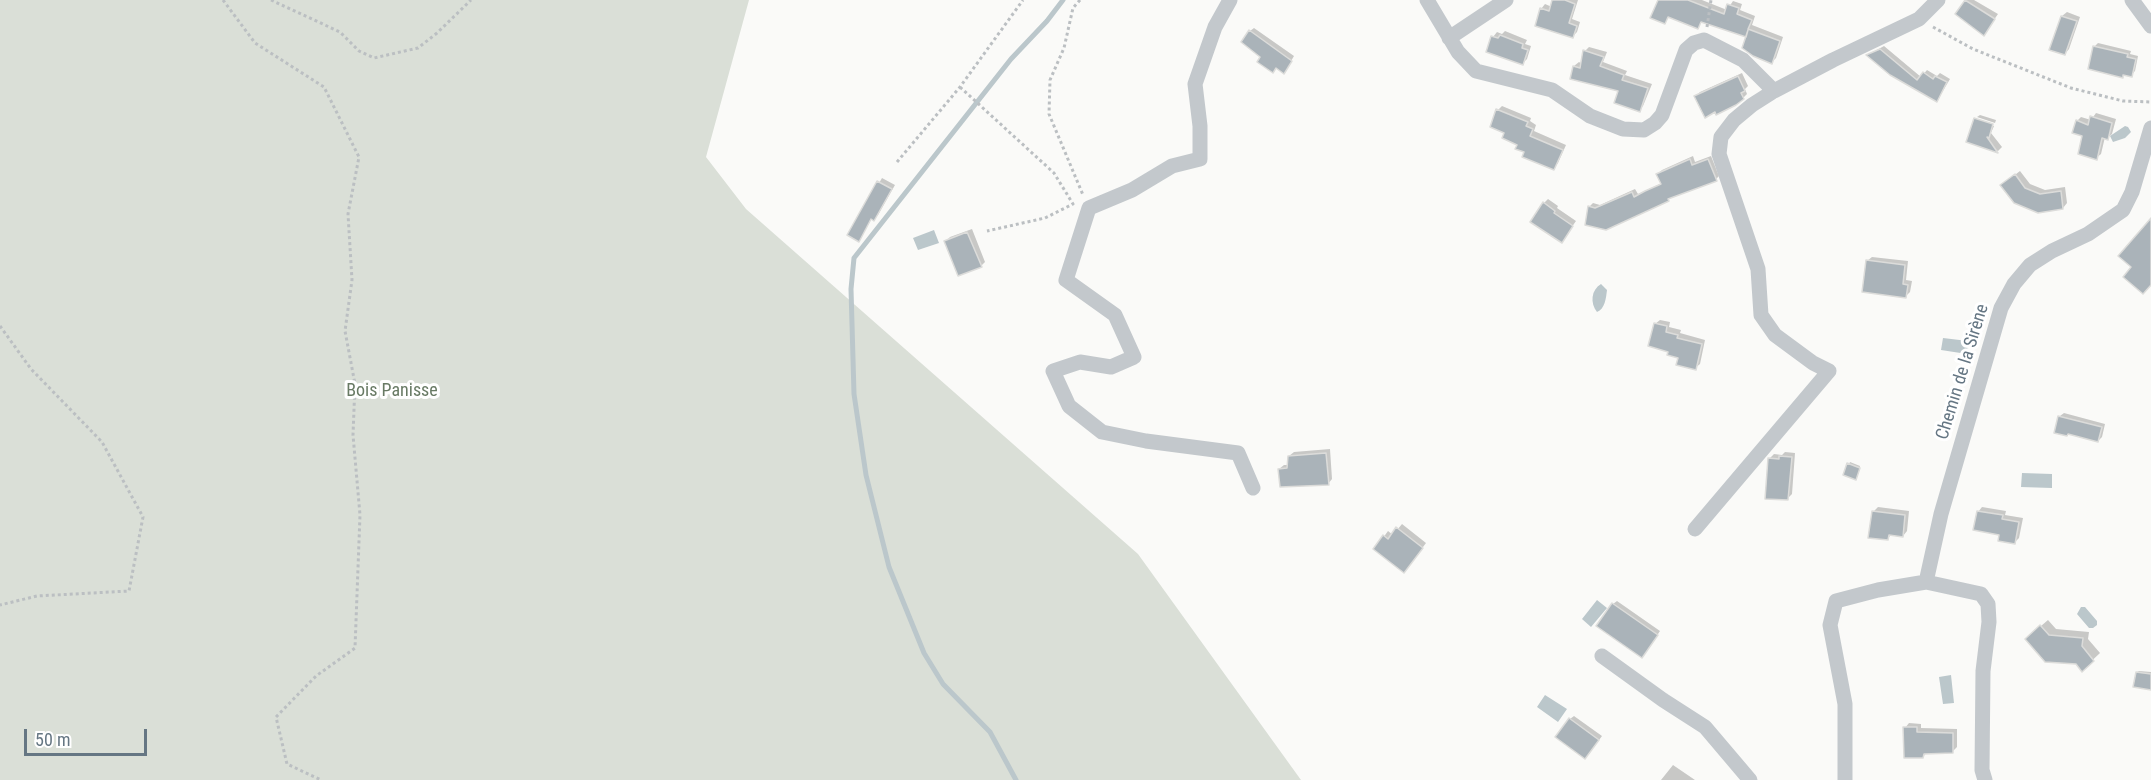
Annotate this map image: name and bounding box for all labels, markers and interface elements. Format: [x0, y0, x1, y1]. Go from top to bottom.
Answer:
street label: Chemin de la Sirène [1932, 302, 1994, 442]
park label: Bois Panisse [346, 380, 438, 402]
scale bar [27, 717, 150, 755]
text: 50 m [35, 729, 70, 750]

